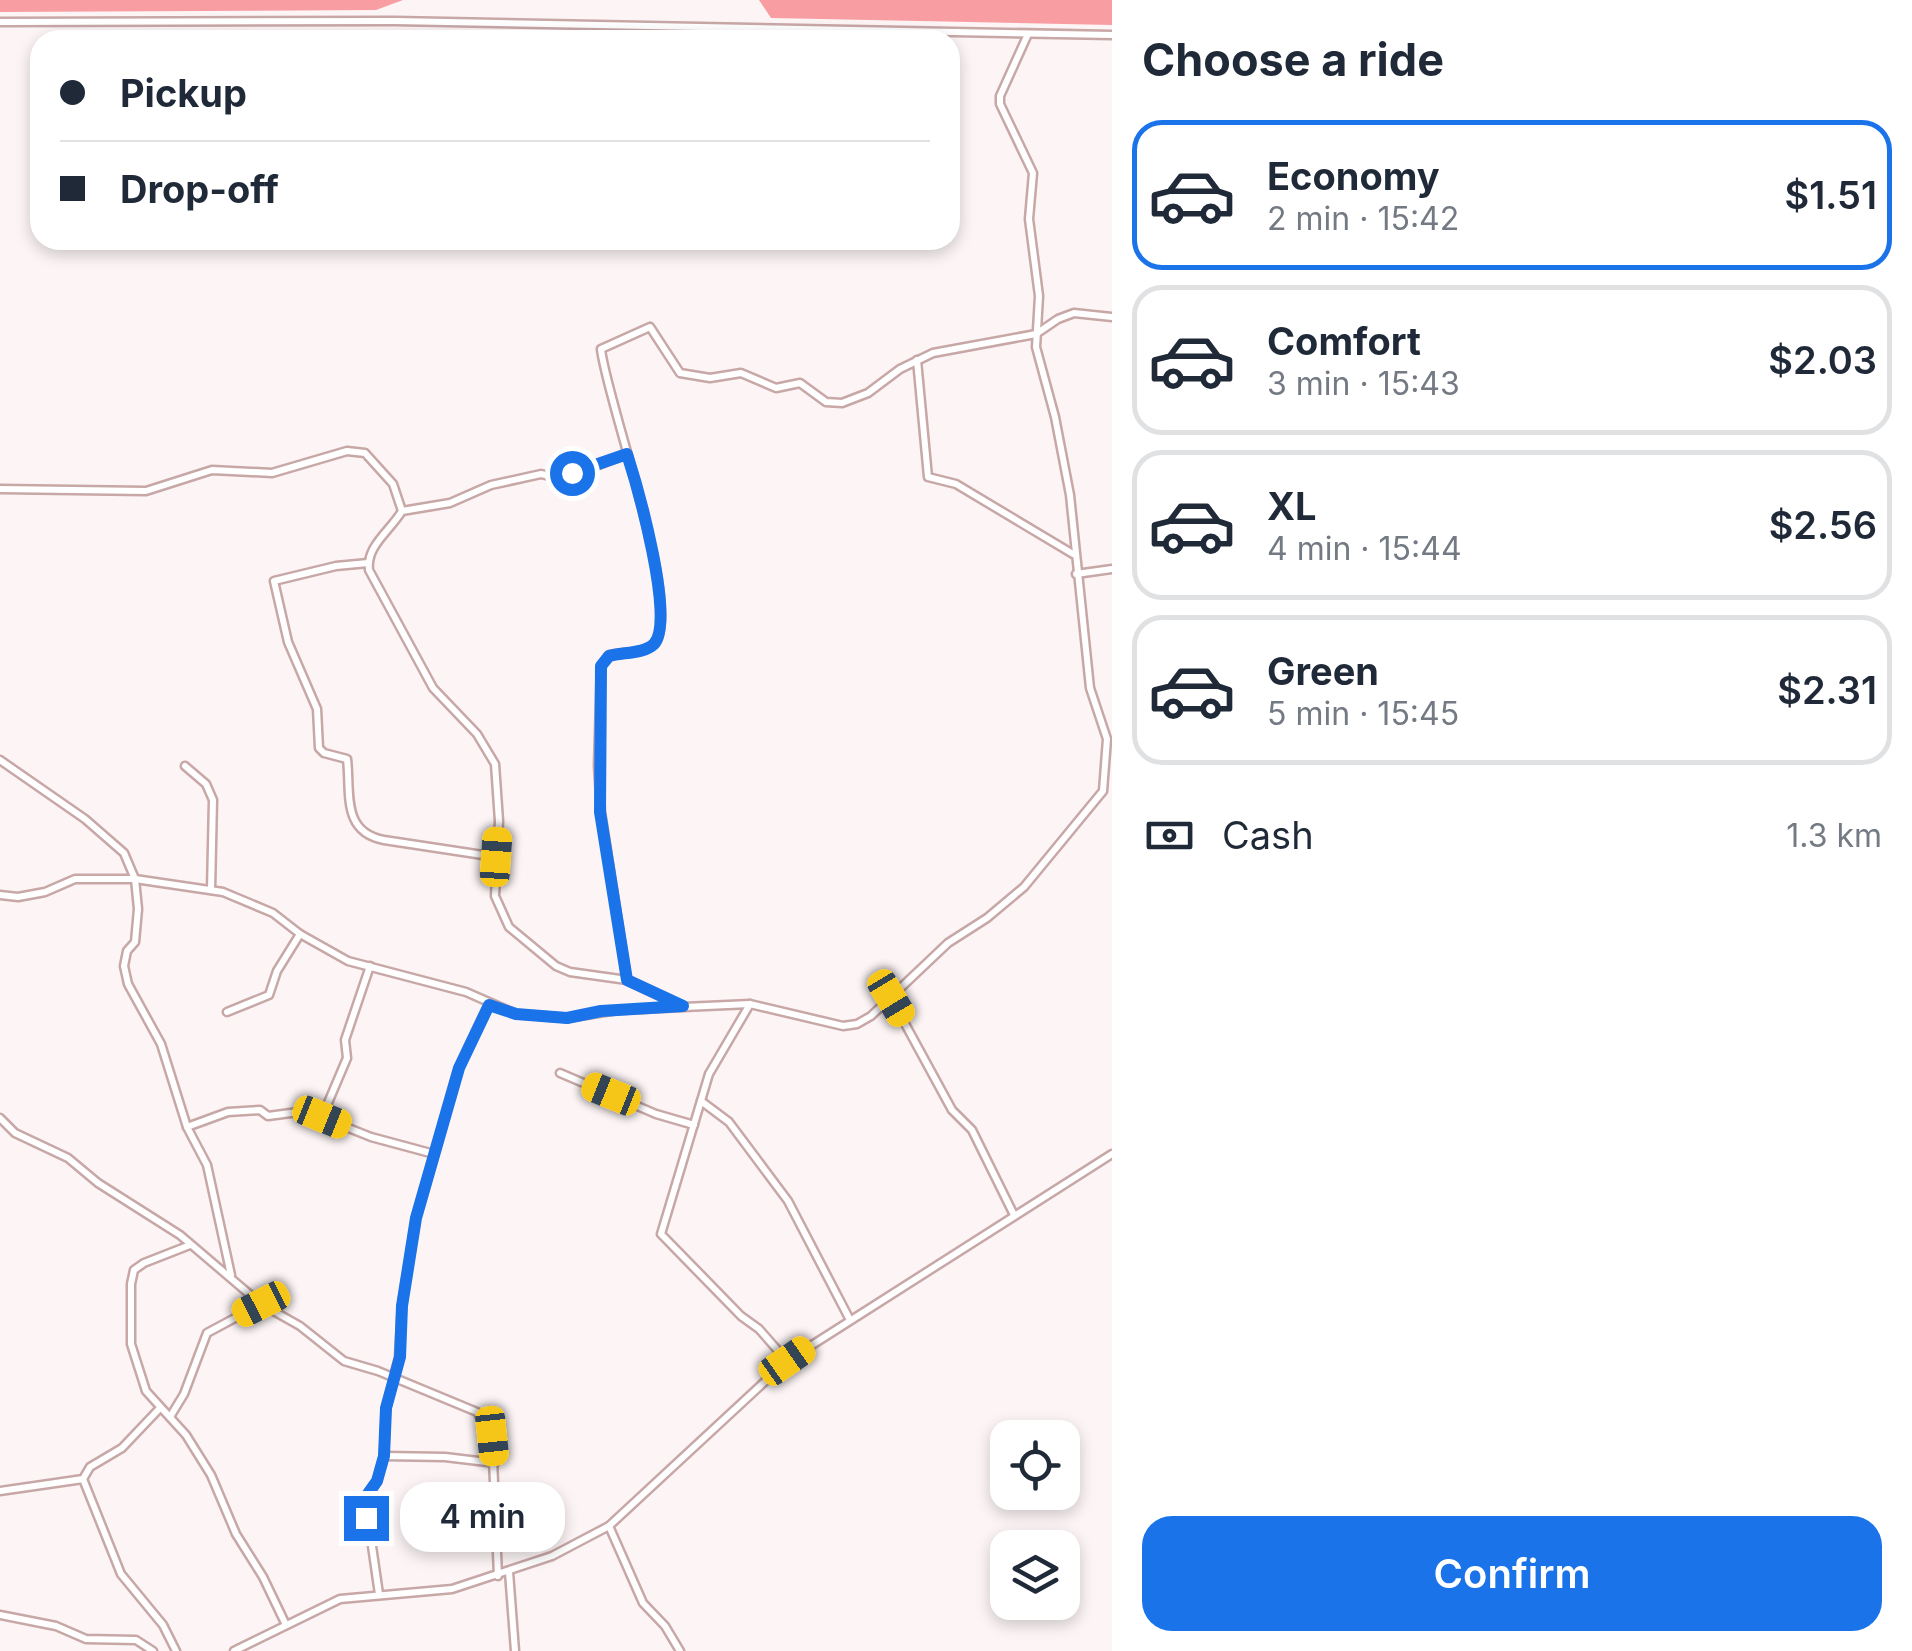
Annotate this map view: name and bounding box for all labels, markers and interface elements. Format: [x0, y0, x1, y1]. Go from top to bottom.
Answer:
text: Choose a ride [1142, 32, 1444, 87]
text: Pickup [120, 70, 247, 116]
icon: car [1147, 150, 1237, 240]
text: Economy [1267, 153, 1440, 199]
text: Drop-off [120, 166, 279, 212]
text: $1.51 [1784, 172, 1877, 218]
text: 2 min · 15:42 [1267, 199, 1459, 238]
icon: car [1147, 315, 1237, 405]
text: Comfort [1267, 318, 1421, 364]
text: $2.03 [1768, 337, 1877, 383]
text: 3 min · 15:43 [1267, 364, 1460, 403]
route start [550, 451, 595, 496]
icon: car [1147, 480, 1237, 570]
text: XL [1267, 483, 1317, 529]
text: $2.56 [1769, 502, 1877, 548]
text: 4 min · 15:44 [1267, 529, 1462, 568]
icon: car [1147, 645, 1237, 735]
text: Green [1267, 648, 1379, 694]
text: $2.31 [1777, 667, 1877, 713]
text: 5 min · 15:45 [1267, 694, 1459, 733]
icon: cash [1142, 808, 1197, 863]
text: Cash [1222, 812, 1314, 858]
text: 1.3 km [1786, 816, 1882, 855]
car [479, 826, 513, 888]
car [863, 965, 919, 1031]
car [578, 1069, 644, 1119]
car [289, 1092, 355, 1142]
car [227, 1277, 295, 1331]
car [754, 1332, 820, 1390]
car [474, 1405, 510, 1467]
map controls [990, 1420, 1080, 1620]
button: locate [990, 1420, 1080, 1510]
callout: 4 min [401, 1483, 566, 1553]
route end [344, 1496, 389, 1541]
text: 4 min [439, 1497, 526, 1536]
button: Confirm [1142, 1516, 1882, 1631]
button: layers [990, 1530, 1080, 1620]

